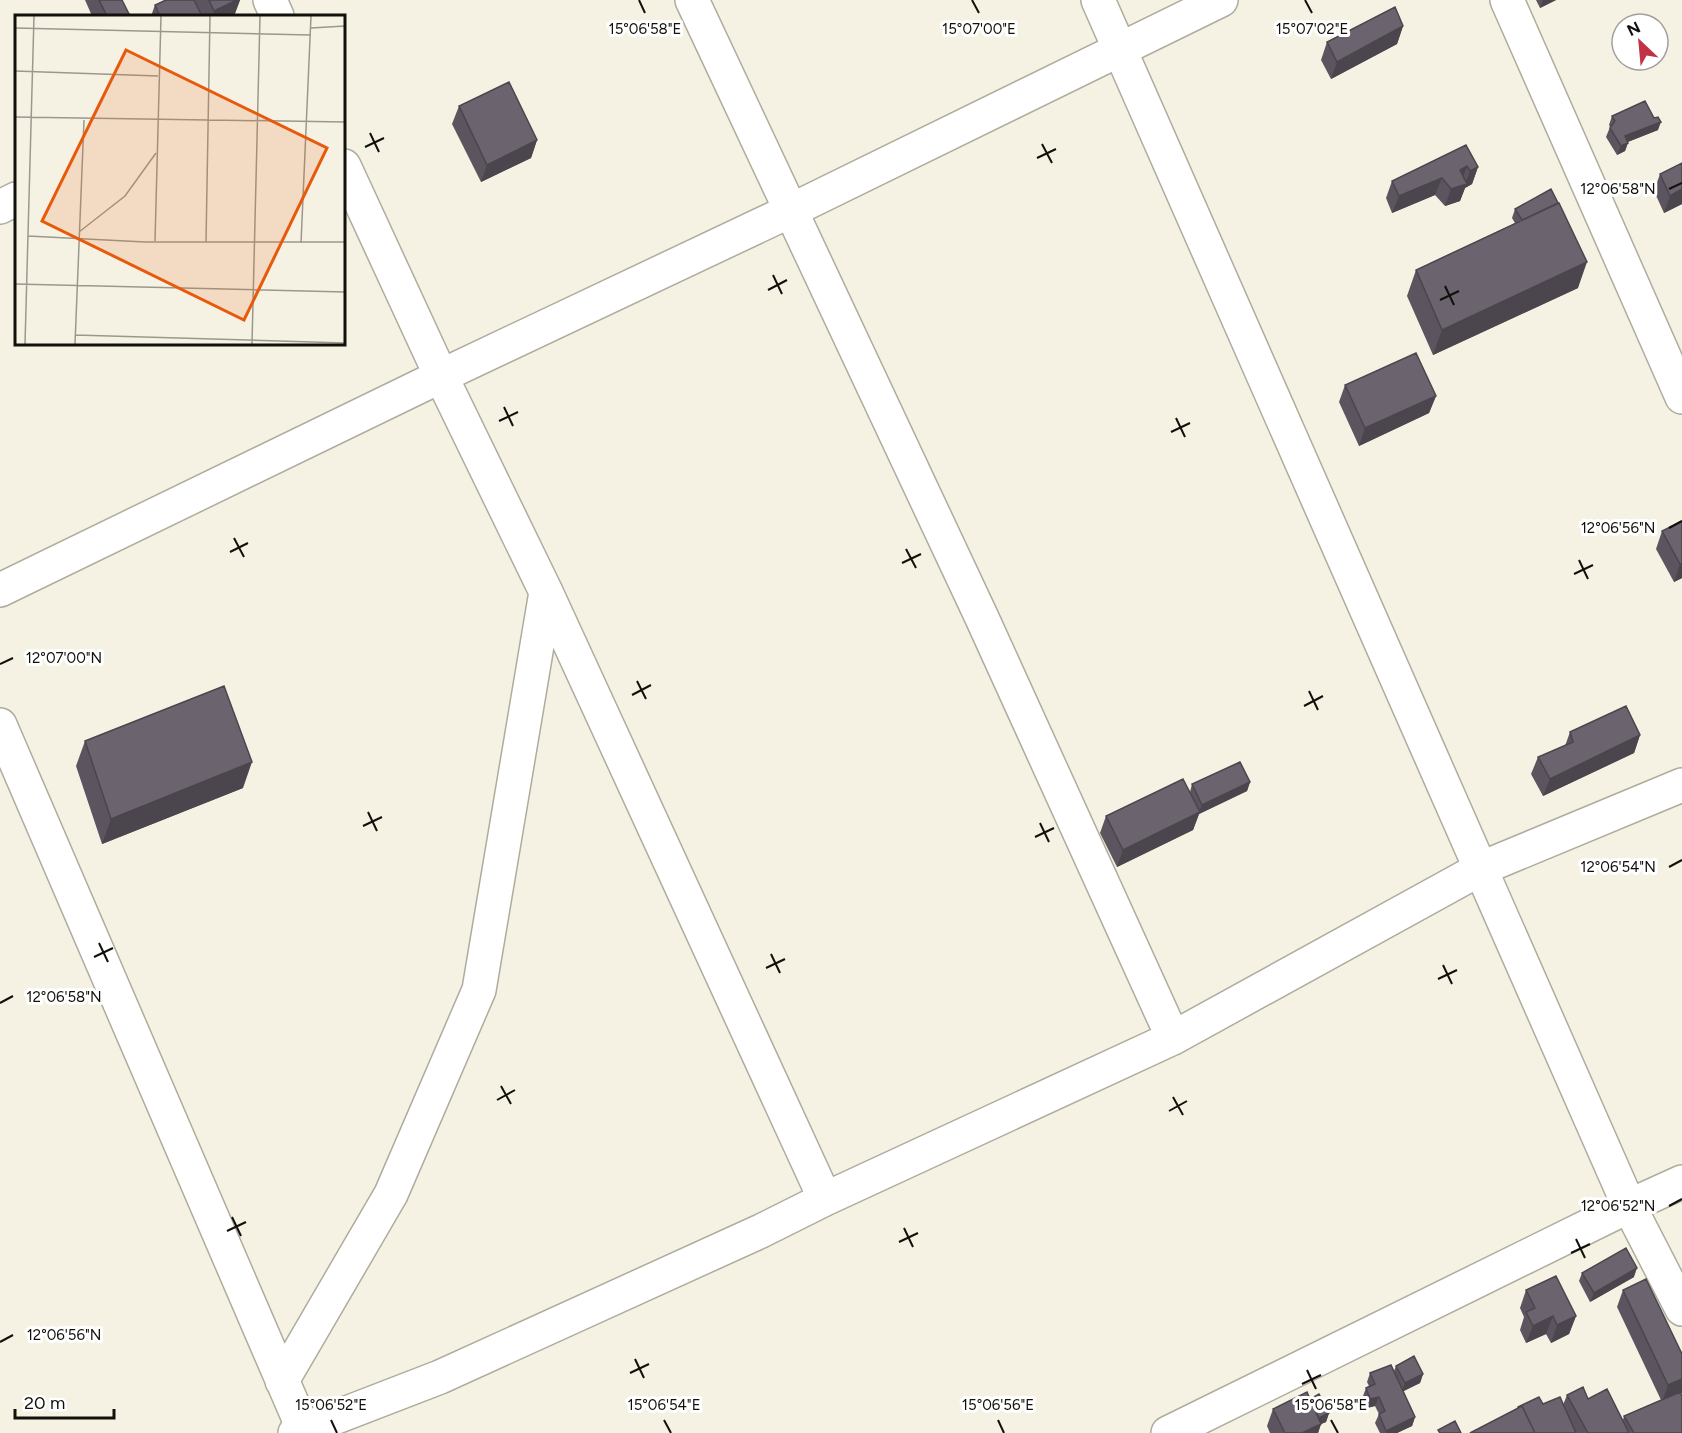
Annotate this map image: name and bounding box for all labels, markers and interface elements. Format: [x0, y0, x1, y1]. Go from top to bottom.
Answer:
north arrow [1610, 12, 1670, 72]
inset map [15, 15, 345, 345]
text: N [1624, 18, 1643, 40]
text: 15°06'58"E [609, 20, 681, 38]
text: 15°07'00"E [942, 20, 1016, 38]
text: 15°07'02"E [1276, 20, 1348, 38]
text: 12°06'58"N [1580, 180, 1656, 198]
text: 12°06'56"N [1581, 519, 1655, 537]
text: 12°07'00"N [26, 649, 102, 667]
text: 12°06'54"N [1580, 858, 1656, 876]
text: 12°06'58"N [26, 988, 102, 1006]
text: 12°06'52"N [1581, 1197, 1655, 1215]
text: 12°06'56"N [27, 1326, 101, 1344]
scale bar [15, 1382, 114, 1420]
text: 20 m [24, 1392, 65, 1414]
text: 15°06'52"E [295, 1396, 367, 1414]
text: 15°06'54"E [627, 1396, 701, 1414]
text: 15°06'56"E [962, 1396, 1034, 1414]
text: 15°06'58"E [1295, 1396, 1367, 1414]

